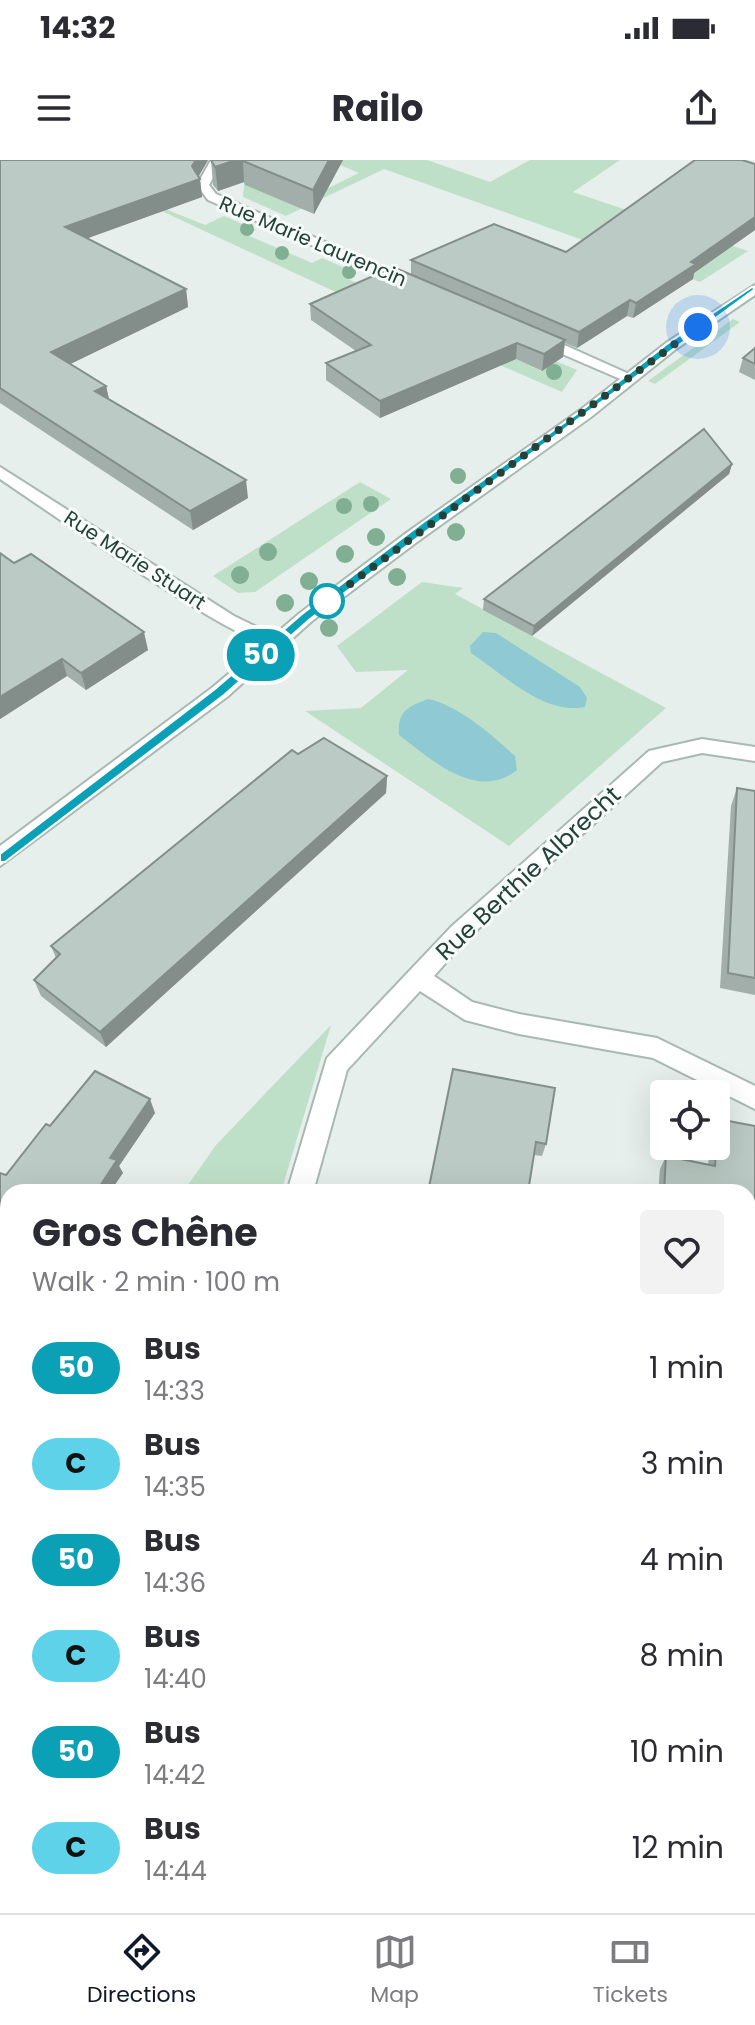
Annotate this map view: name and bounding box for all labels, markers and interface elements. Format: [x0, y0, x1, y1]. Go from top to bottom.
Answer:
text: 14:32 [40, 6, 115, 49]
text: Railo [331, 83, 424, 134]
icon: menu [32, 86, 76, 130]
icon: share [679, 86, 723, 130]
street label: Rue Marie Laurencin [215, 189, 411, 293]
your location [678, 307, 718, 347]
street label: Rue Marie Stuart [59, 504, 211, 616]
unlabelled marker [310, 584, 344, 618]
line badge: 50 [225, 629, 297, 681]
text: 50 [243, 635, 279, 674]
street label: Rue Berthie Albrecht [428, 778, 628, 968]
map controls [650, 1080, 730, 1160]
button: locate [650, 1080, 730, 1160]
text: Gros Chêne [32, 1206, 258, 1259]
button: heart [640, 1210, 724, 1294]
text: Walk · 2 min · 100 m [32, 1264, 280, 1300]
text: Bus [144, 1327, 201, 1370]
text: 1 min [649, 1346, 724, 1389]
text: 50 [58, 1348, 94, 1387]
text: 14:33 [144, 1373, 205, 1409]
text: Bus [144, 1423, 201, 1466]
text: 3 min [641, 1442, 724, 1485]
text: C [65, 1444, 87, 1483]
text: 14:35 [144, 1469, 206, 1505]
text: Bus [144, 1519, 201, 1562]
text: 4 min [640, 1538, 724, 1581]
text: 50 [58, 1540, 94, 1579]
text: 14:36 [144, 1565, 206, 1601]
text: Bus [144, 1615, 201, 1658]
text: 8 min [640, 1634, 724, 1677]
text: C [65, 1636, 87, 1675]
text: 14:40 [144, 1661, 207, 1697]
text: Bus [144, 1711, 201, 1754]
text: 10 min [630, 1730, 724, 1773]
text: 50 [58, 1732, 94, 1771]
text: 14:42 [144, 1757, 206, 1793]
text: Bus [144, 1807, 201, 1850]
text: 12 min [632, 1826, 724, 1869]
text: C [65, 1828, 87, 1867]
text: 14:44 [144, 1853, 207, 1889]
tab: Directions [87, 1930, 196, 2011]
tab: Map [370, 1930, 419, 2011]
tab: Tickets [593, 1930, 668, 2011]

